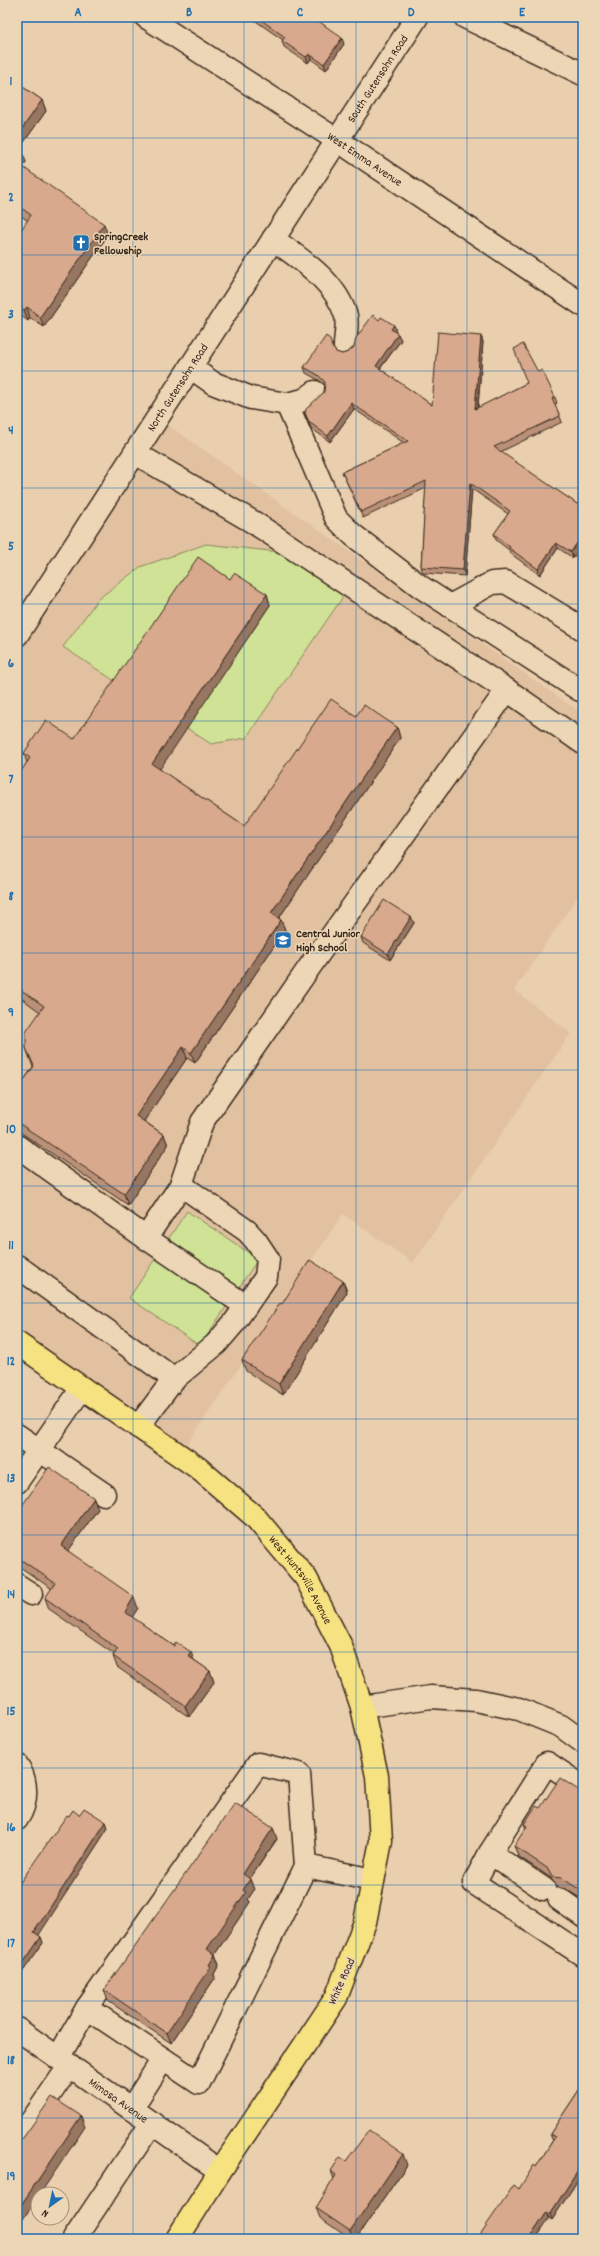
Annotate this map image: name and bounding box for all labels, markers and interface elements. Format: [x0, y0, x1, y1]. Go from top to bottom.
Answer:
text: A [74, 4, 82, 23]
text: B [186, 4, 192, 23]
text: C [297, 4, 304, 23]
text: D [408, 4, 415, 23]
text: E [519, 4, 526, 23]
street label: South Gutensohn Road [344, 32, 413, 127]
text: 1 [10, 73, 13, 92]
street label: West Emma Avenue [323, 129, 405, 192]
text: 2 [8, 189, 14, 208]
place label: SpringCreek Fellowship [94, 229, 148, 260]
church icon: SpringCreek Fellowship [71, 233, 91, 253]
text: 3 [8, 306, 14, 325]
street label: North Gutensohn Road [144, 341, 213, 435]
text: 4 [8, 422, 14, 441]
text: 5 [8, 538, 14, 557]
text: 6 [8, 655, 15, 674]
text: 7 [9, 771, 14, 790]
text: 8 [8, 888, 14, 907]
place label: Central Junior High School [296, 926, 360, 957]
school or university icon: Central Junior High School [273, 930, 293, 950]
text: 9 [8, 1004, 14, 1023]
text: 10 [6, 1121, 16, 1140]
text: 11 [8, 1237, 14, 1256]
text: 12 [7, 1353, 16, 1372]
text: 13 [7, 1470, 16, 1489]
street label: West Huntsville Avenue [264, 1532, 335, 1628]
text: 14 [7, 1586, 15, 1605]
text: 15 [7, 1703, 15, 1722]
text: 16 [6, 1819, 16, 1838]
text: 17 [7, 1935, 15, 1954]
street label: White Road [325, 1956, 360, 2008]
text: 18 [7, 2052, 15, 2071]
street label: Mimosa Avenue [85, 2075, 151, 2128]
text: 19 [7, 2168, 15, 2187]
north arrow [30, 2186, 70, 2226]
text: N [39, 2204, 52, 2221]

